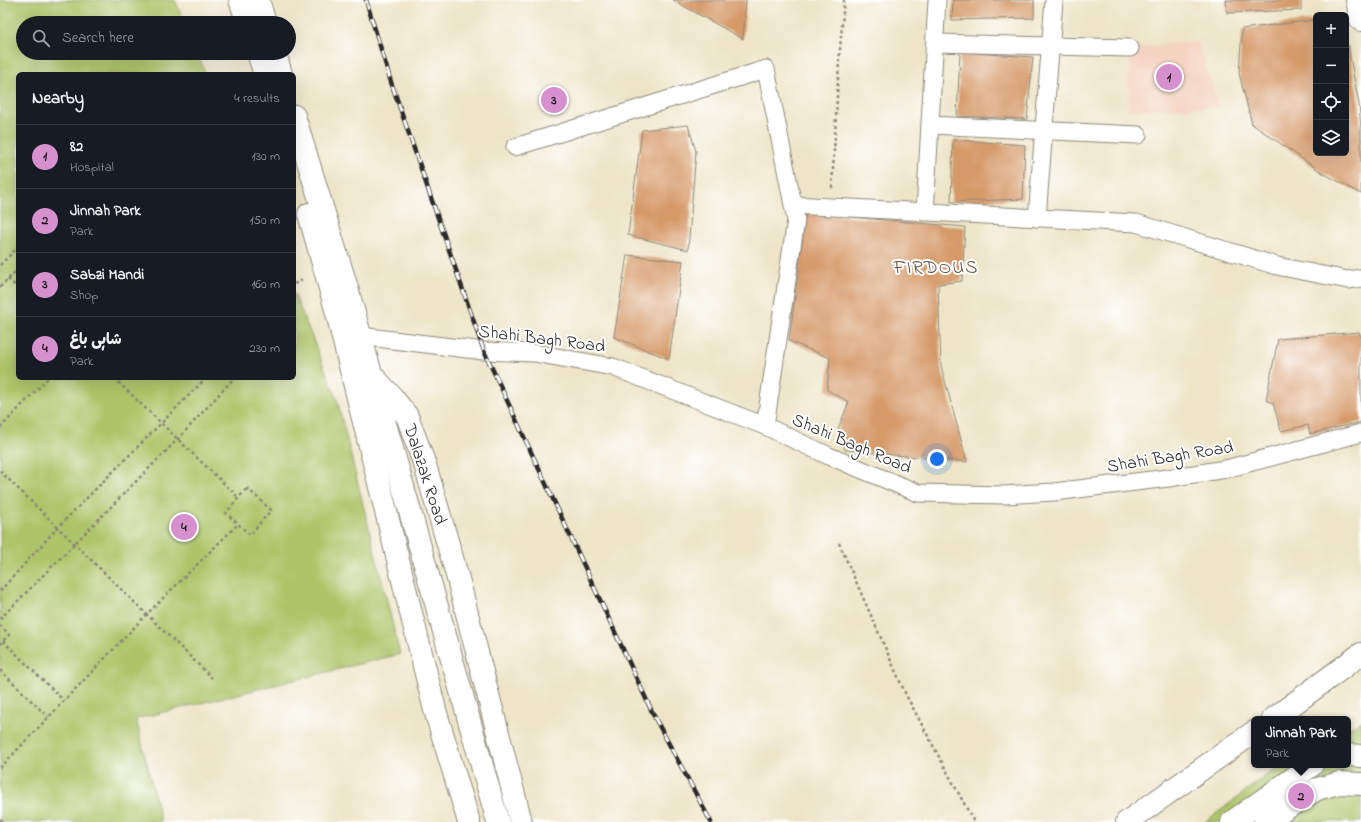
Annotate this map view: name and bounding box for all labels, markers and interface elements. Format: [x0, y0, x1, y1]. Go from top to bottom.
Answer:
map controls [1313, 12, 1349, 156]
button: + [1313, 12, 1349, 48]
search box [16, 16, 296, 60]
icon: search [30, 27, 52, 49]
text: Search here [62, 27, 134, 49]
button: − [1313, 48, 1349, 84]
pin: 1 [1156, 62, 1182, 92]
button: locate [1313, 84, 1349, 120]
pin: 3 [541, 85, 567, 115]
text: Nearby [32, 86, 84, 111]
text: 4 results [234, 89, 280, 108]
button: layers [1313, 120, 1349, 156]
text: 82 [70, 136, 83, 158]
text: 1 [43, 147, 47, 166]
text: 130 m [252, 147, 280, 166]
text: Hospital [70, 158, 114, 177]
text: Jinnah Park [70, 200, 141, 222]
text: 2 [42, 211, 48, 230]
text: 150 m [249, 211, 280, 230]
text: Park [70, 222, 94, 241]
district label: FIRDOUS [893, 255, 978, 282]
text: Sabzi Mandi [70, 264, 144, 286]
text: 3 [42, 275, 48, 294]
text: 160 m [251, 275, 280, 294]
text: Shop [70, 286, 98, 305]
street label: Shahi Bagh Road [477, 319, 607, 362]
text: شاہی باغ [70, 329, 122, 351]
text: 4 [42, 339, 48, 358]
text: 230 m [249, 339, 280, 358]
text: Park [70, 352, 94, 371]
street label: Shahi Bagh Road [787, 408, 915, 483]
street label: Dalazak Road [395, 420, 453, 528]
street label: Shahi Bagh Road [1105, 435, 1235, 482]
your location [927, 449, 947, 469]
pin: 4 [171, 512, 197, 542]
popup [1251, 716, 1351, 768]
text: Jinnah Park [1266, 722, 1336, 744]
text: Park [1266, 744, 1289, 763]
pin: 2 [1288, 781, 1314, 811]

